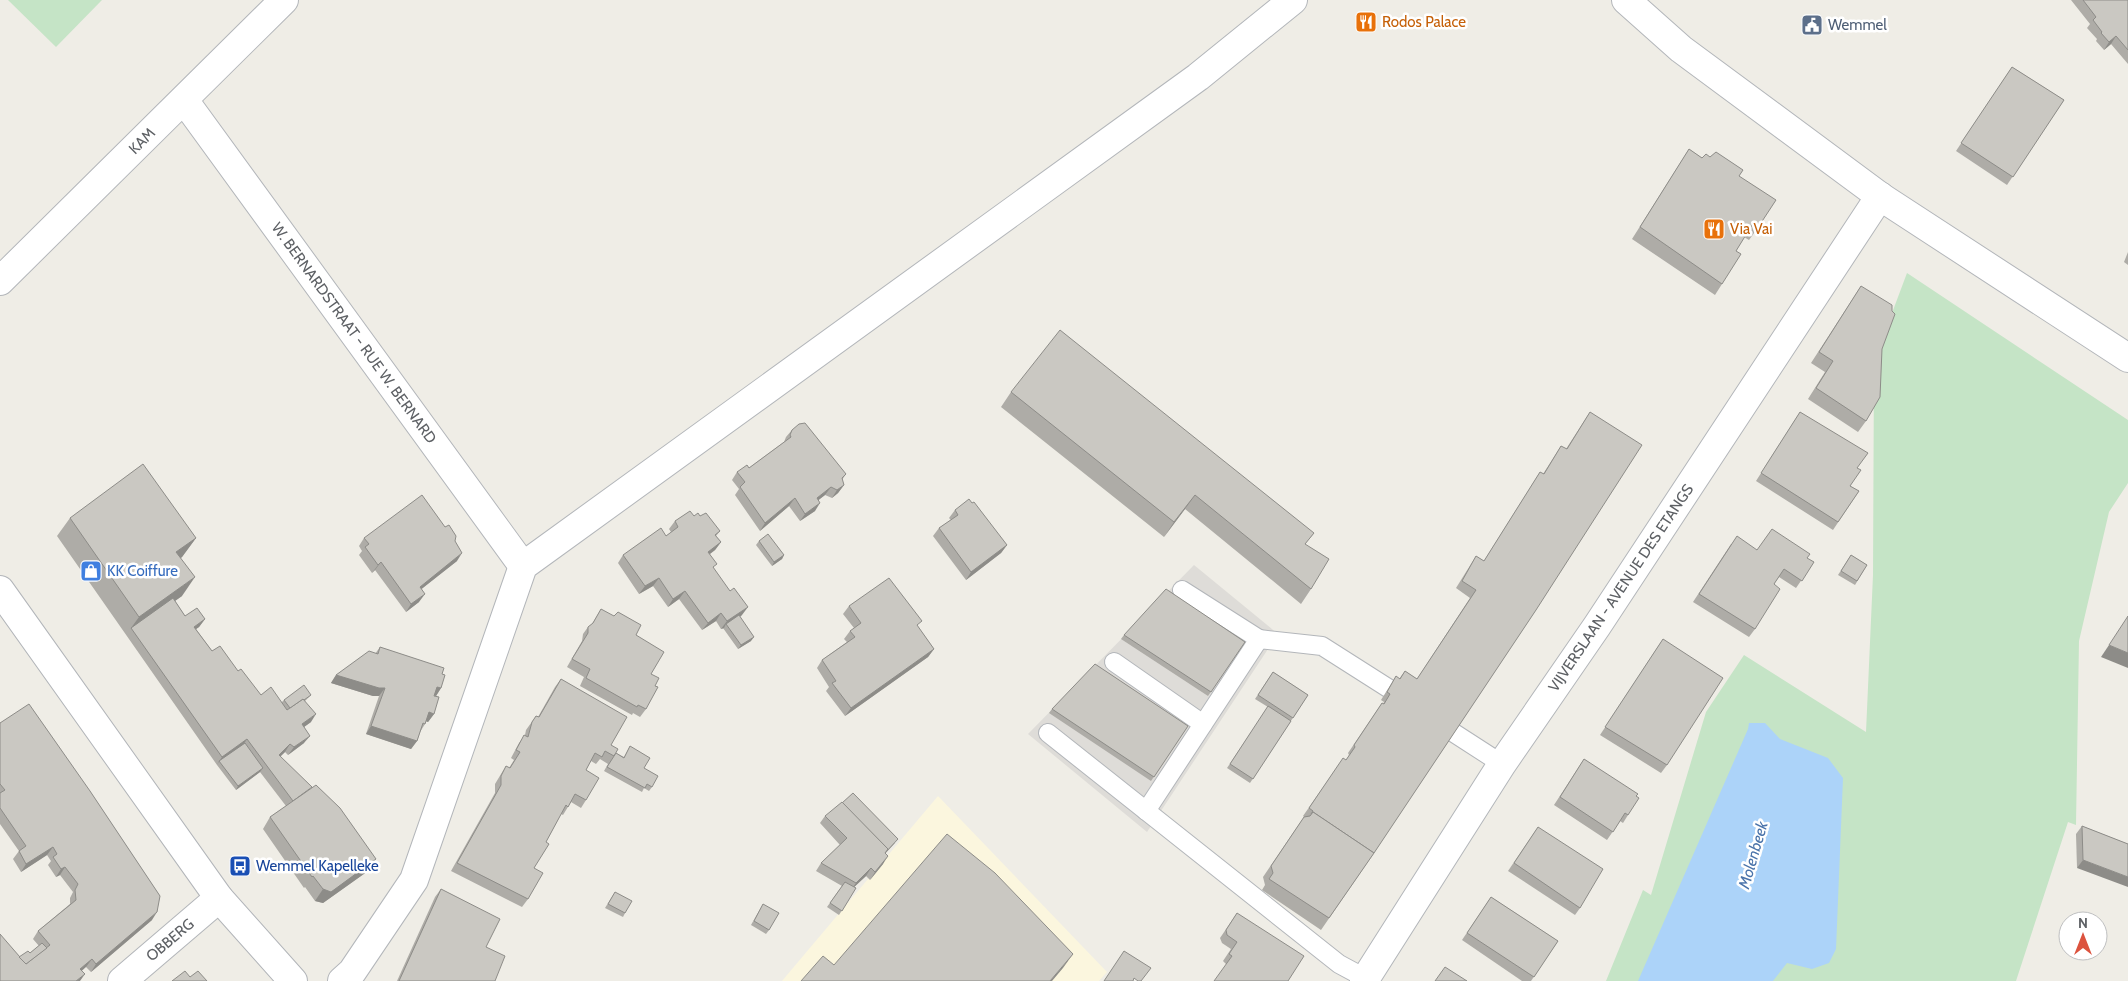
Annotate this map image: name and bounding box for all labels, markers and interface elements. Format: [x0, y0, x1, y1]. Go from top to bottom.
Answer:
restaurant icon: Rodos Palace [1354, 10, 1378, 34]
place label: Rodos Palace [1382, 13, 1466, 31]
public building icon: Wemmel [1800, 13, 1824, 37]
place label: Wemmel [1828, 16, 1887, 34]
street label: KAM [125, 124, 159, 158]
restaurant icon: Via Vai [1702, 217, 1726, 241]
street label: W. BERNARDSTRAAT - RUE W. BERNARD [268, 219, 440, 447]
place label: Via Vai [1730, 220, 1773, 238]
street label: VIJVERSLAAN - AVENUE DES ETANGS [1545, 481, 1697, 695]
shop icon: KK Coiffure [79, 559, 103, 583]
place label: KK Coiffure [107, 562, 178, 580]
water label: Molenbeek [1734, 818, 1772, 892]
bus stop icon: Wemmel Kapelleke [228, 854, 252, 878]
place label: Wemmel Kapelleke [256, 857, 379, 875]
north arrow [2058, 911, 2108, 961]
text: N [2078, 914, 2088, 932]
street label: OBBERG [142, 915, 198, 965]

